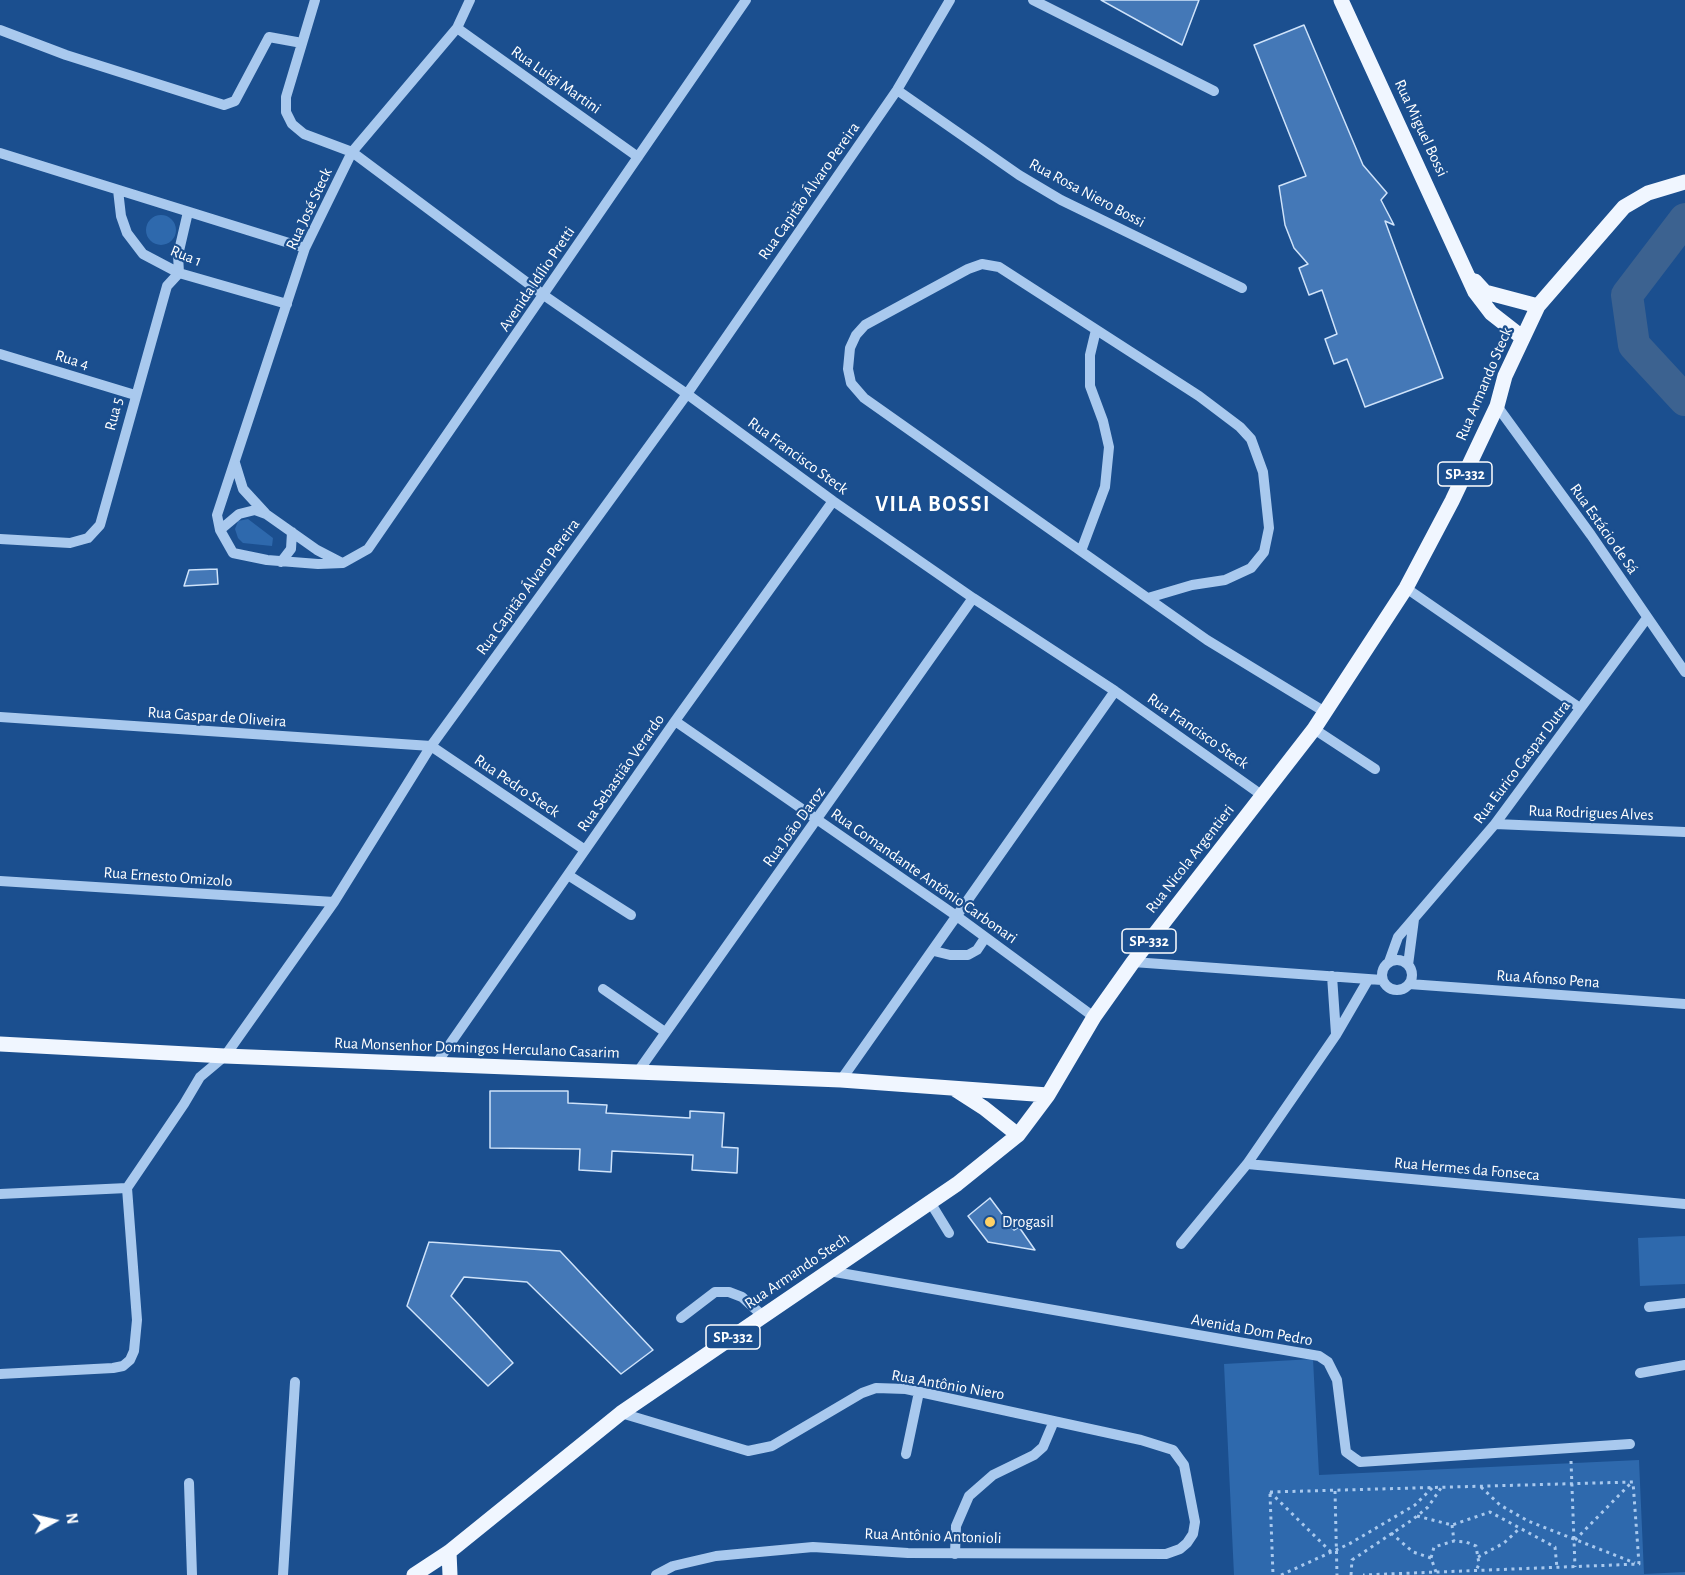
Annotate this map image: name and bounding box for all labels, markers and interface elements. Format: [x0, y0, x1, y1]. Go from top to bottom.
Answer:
street label: Rua Luigi Martini [507, 42, 605, 118]
street label: Rua Miguel Bossi [1390, 76, 1452, 180]
street label: Rua Capitão Álvaro Pereira [754, 118, 864, 264]
street label: Rua Rosa Niero Bossi [1026, 154, 1148, 232]
street label: Rua José Steck [282, 165, 336, 253]
street label: Avenida Idílio Pretti [495, 223, 579, 335]
street label: Rua 1 [167, 241, 205, 271]
street label: Rua Armando Steck [1451, 324, 1517, 444]
street label: Rua 4 [53, 346, 91, 374]
street label: Rua 5 [101, 395, 127, 433]
street label: Rua Francisco Steck [744, 413, 852, 499]
road number: SP-332 [1438, 462, 1492, 486]
street label: Rua Estácio de Sá [1566, 480, 1642, 578]
district label: VILA BOSSI [875, 491, 991, 517]
street label: Rua Capitão Álvaro Pereira [472, 515, 584, 659]
street label: Rua Francisco Steck [1144, 689, 1252, 773]
street label: Rua Eurico Gaspar Dutra [1469, 696, 1575, 828]
street label: Rua Gaspar de Oliveira [147, 703, 287, 731]
street label: Rua Sebastião Verardo [573, 711, 669, 835]
street label: Rua Pedro Steck [471, 750, 563, 822]
street label: Rua João Daroz [759, 783, 829, 871]
street label: Rua Nicola Argentieri [1142, 801, 1238, 917]
street label: Rua Rodrigues Alves [1528, 801, 1654, 825]
street label: Rua Comandante Antônio Carbonari [827, 804, 1021, 948]
street label: Rua Ernesto Omizolo [103, 863, 233, 891]
road number: SP-332 [1122, 929, 1176, 953]
street label: Rua Afonso Pena [1496, 966, 1600, 992]
street label: Rua Monsenhor Domingos Herculano Casarim [334, 1033, 620, 1063]
street label: Rua Hermes da Fonseca [1393, 1153, 1541, 1185]
place label: Drogasil [1002, 1212, 1054, 1232]
marker: Drogasil [983, 1215, 997, 1229]
street label: Rua Armando Stech [741, 1229, 853, 1313]
street label: Avenida Dom Pedro [1190, 1310, 1314, 1350]
road number: SP-332 [706, 1325, 760, 1349]
street label: Rua Antônio Niero [890, 1366, 1006, 1404]
north arrow [24, 1491, 84, 1551]
text: N [63, 1512, 81, 1525]
street label: Rua Antônio Antonioli [864, 1524, 1002, 1548]

